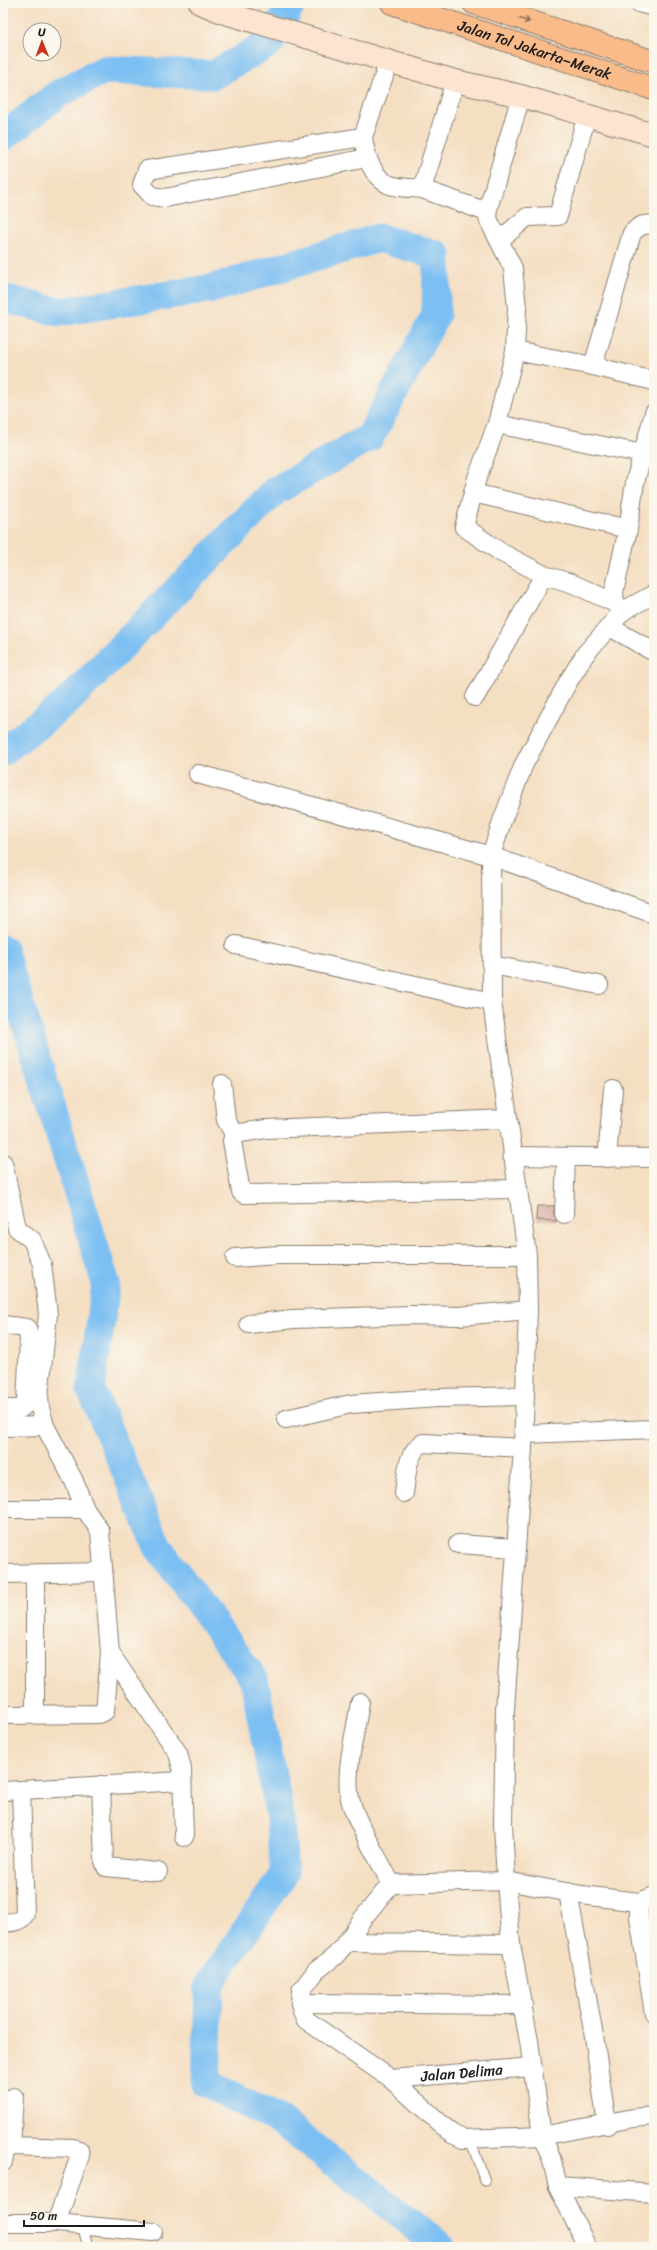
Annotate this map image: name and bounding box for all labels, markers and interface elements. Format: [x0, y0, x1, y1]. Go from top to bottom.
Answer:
street label: Jalan Tol Jakarta–Merak [453, 12, 615, 87]
one-way arrow [518, 16, 530, 24]
north arrow [22, 22, 62, 62]
text: U [38, 23, 46, 42]
street label: Jalan Delima [419, 2057, 504, 2089]
scale bar [24, 2202, 144, 2228]
text: 50 m [30, 2205, 57, 2227]

